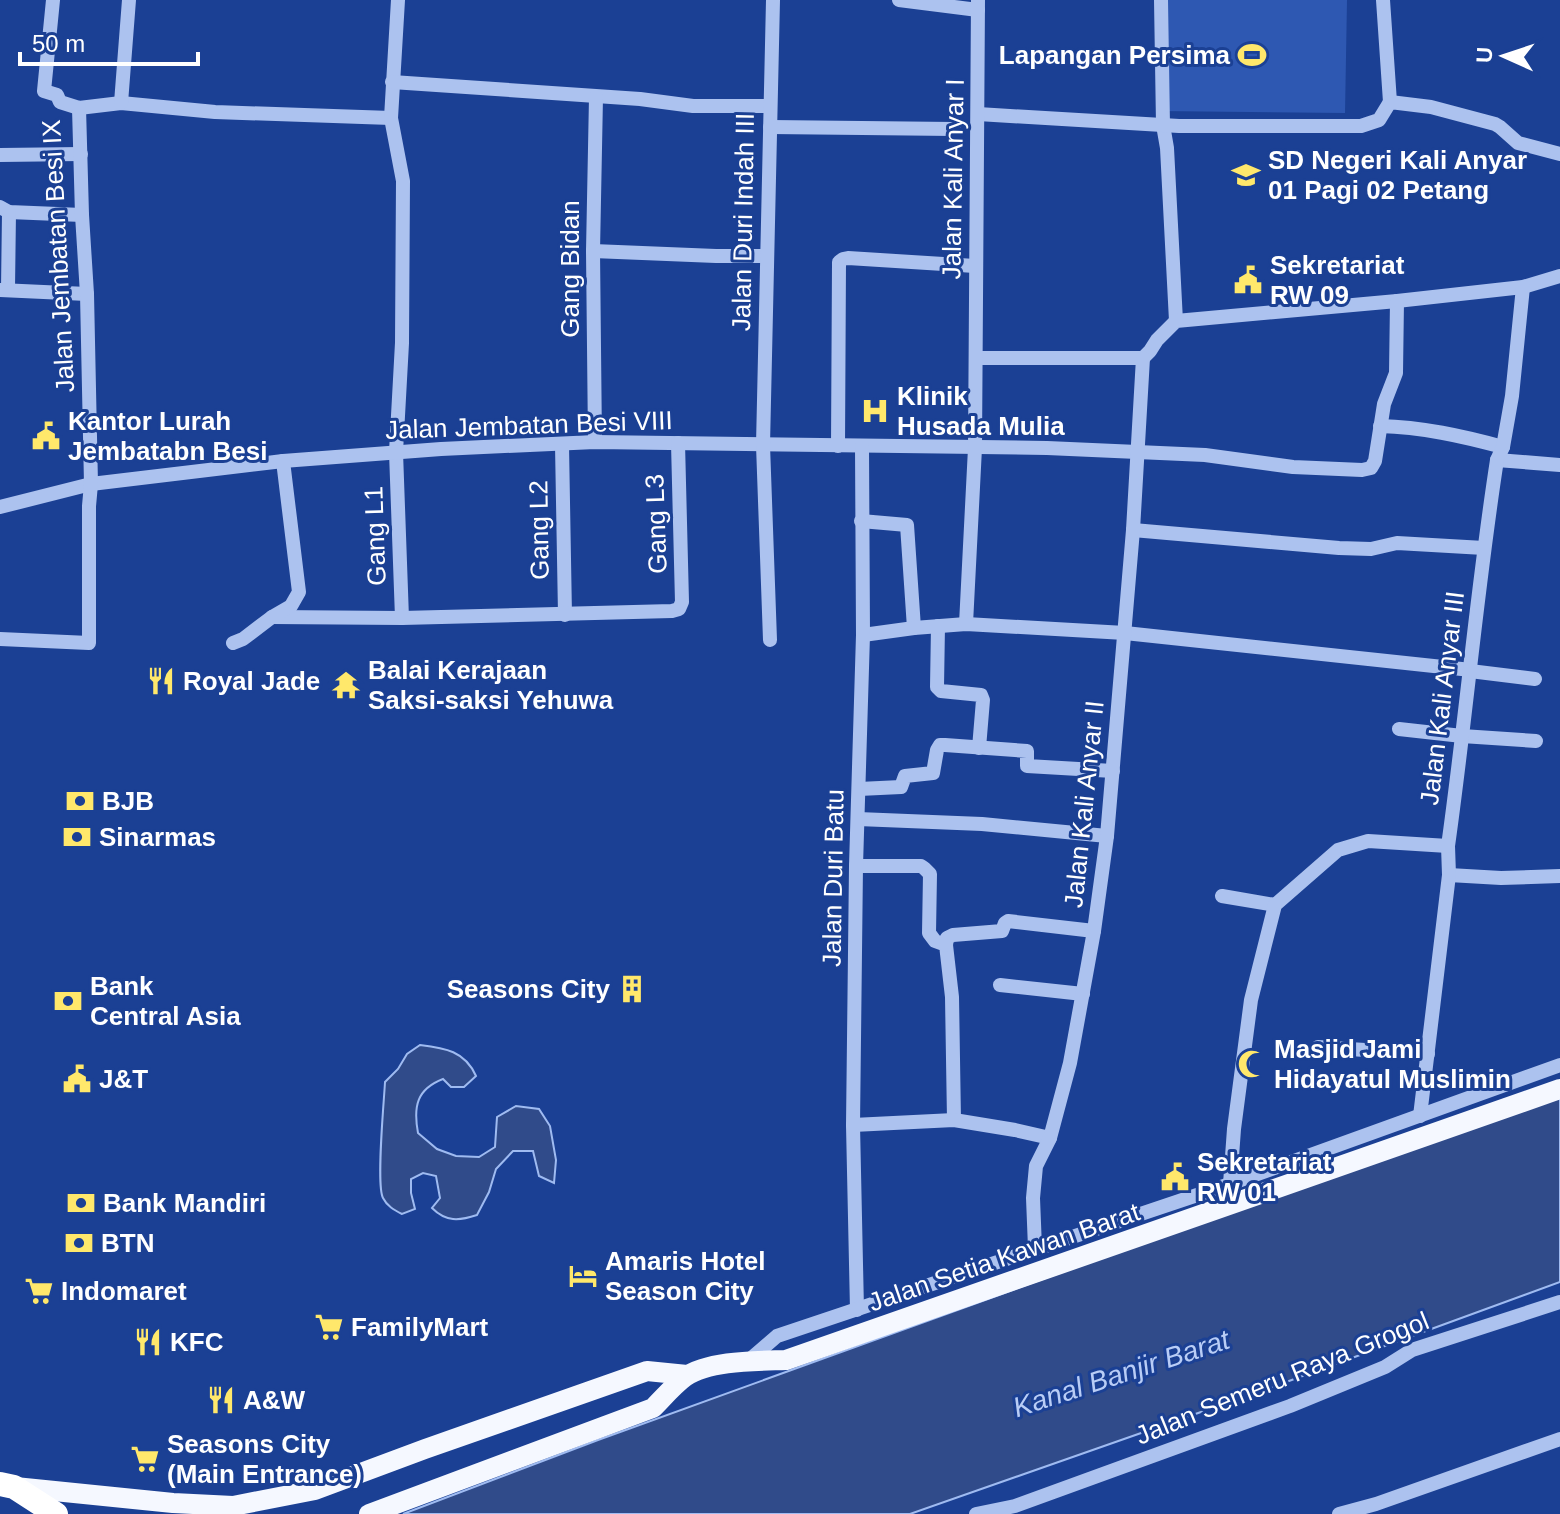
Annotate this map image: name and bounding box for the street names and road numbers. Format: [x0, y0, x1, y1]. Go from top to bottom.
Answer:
street label: Jalan Kali Anyar I [936, 78, 970, 280]
street label: Jalan Duri Indah III [726, 113, 760, 331]
street label: Jalan Jembatan Besi IX [36, 119, 80, 393]
street label: Gang Bidan [555, 200, 585, 338]
street label: Jalan Jembatan Besi VIII [385, 405, 673, 445]
street label: Gang L3 [639, 474, 673, 574]
street label: Gang L2 [523, 480, 555, 580]
street label: Gang L1 [358, 486, 392, 586]
street label: Jalan Kali Anyar III [1414, 589, 1470, 807]
street label: Jalan Kali Anyar II [1058, 699, 1110, 909]
street label: Jalan Duri Batu [816, 789, 850, 967]
street label: Jalan Setia Kawan Barat [865, 1196, 1144, 1318]
street label: Jalan Semeru Raya Grogol [1131, 1305, 1433, 1451]

